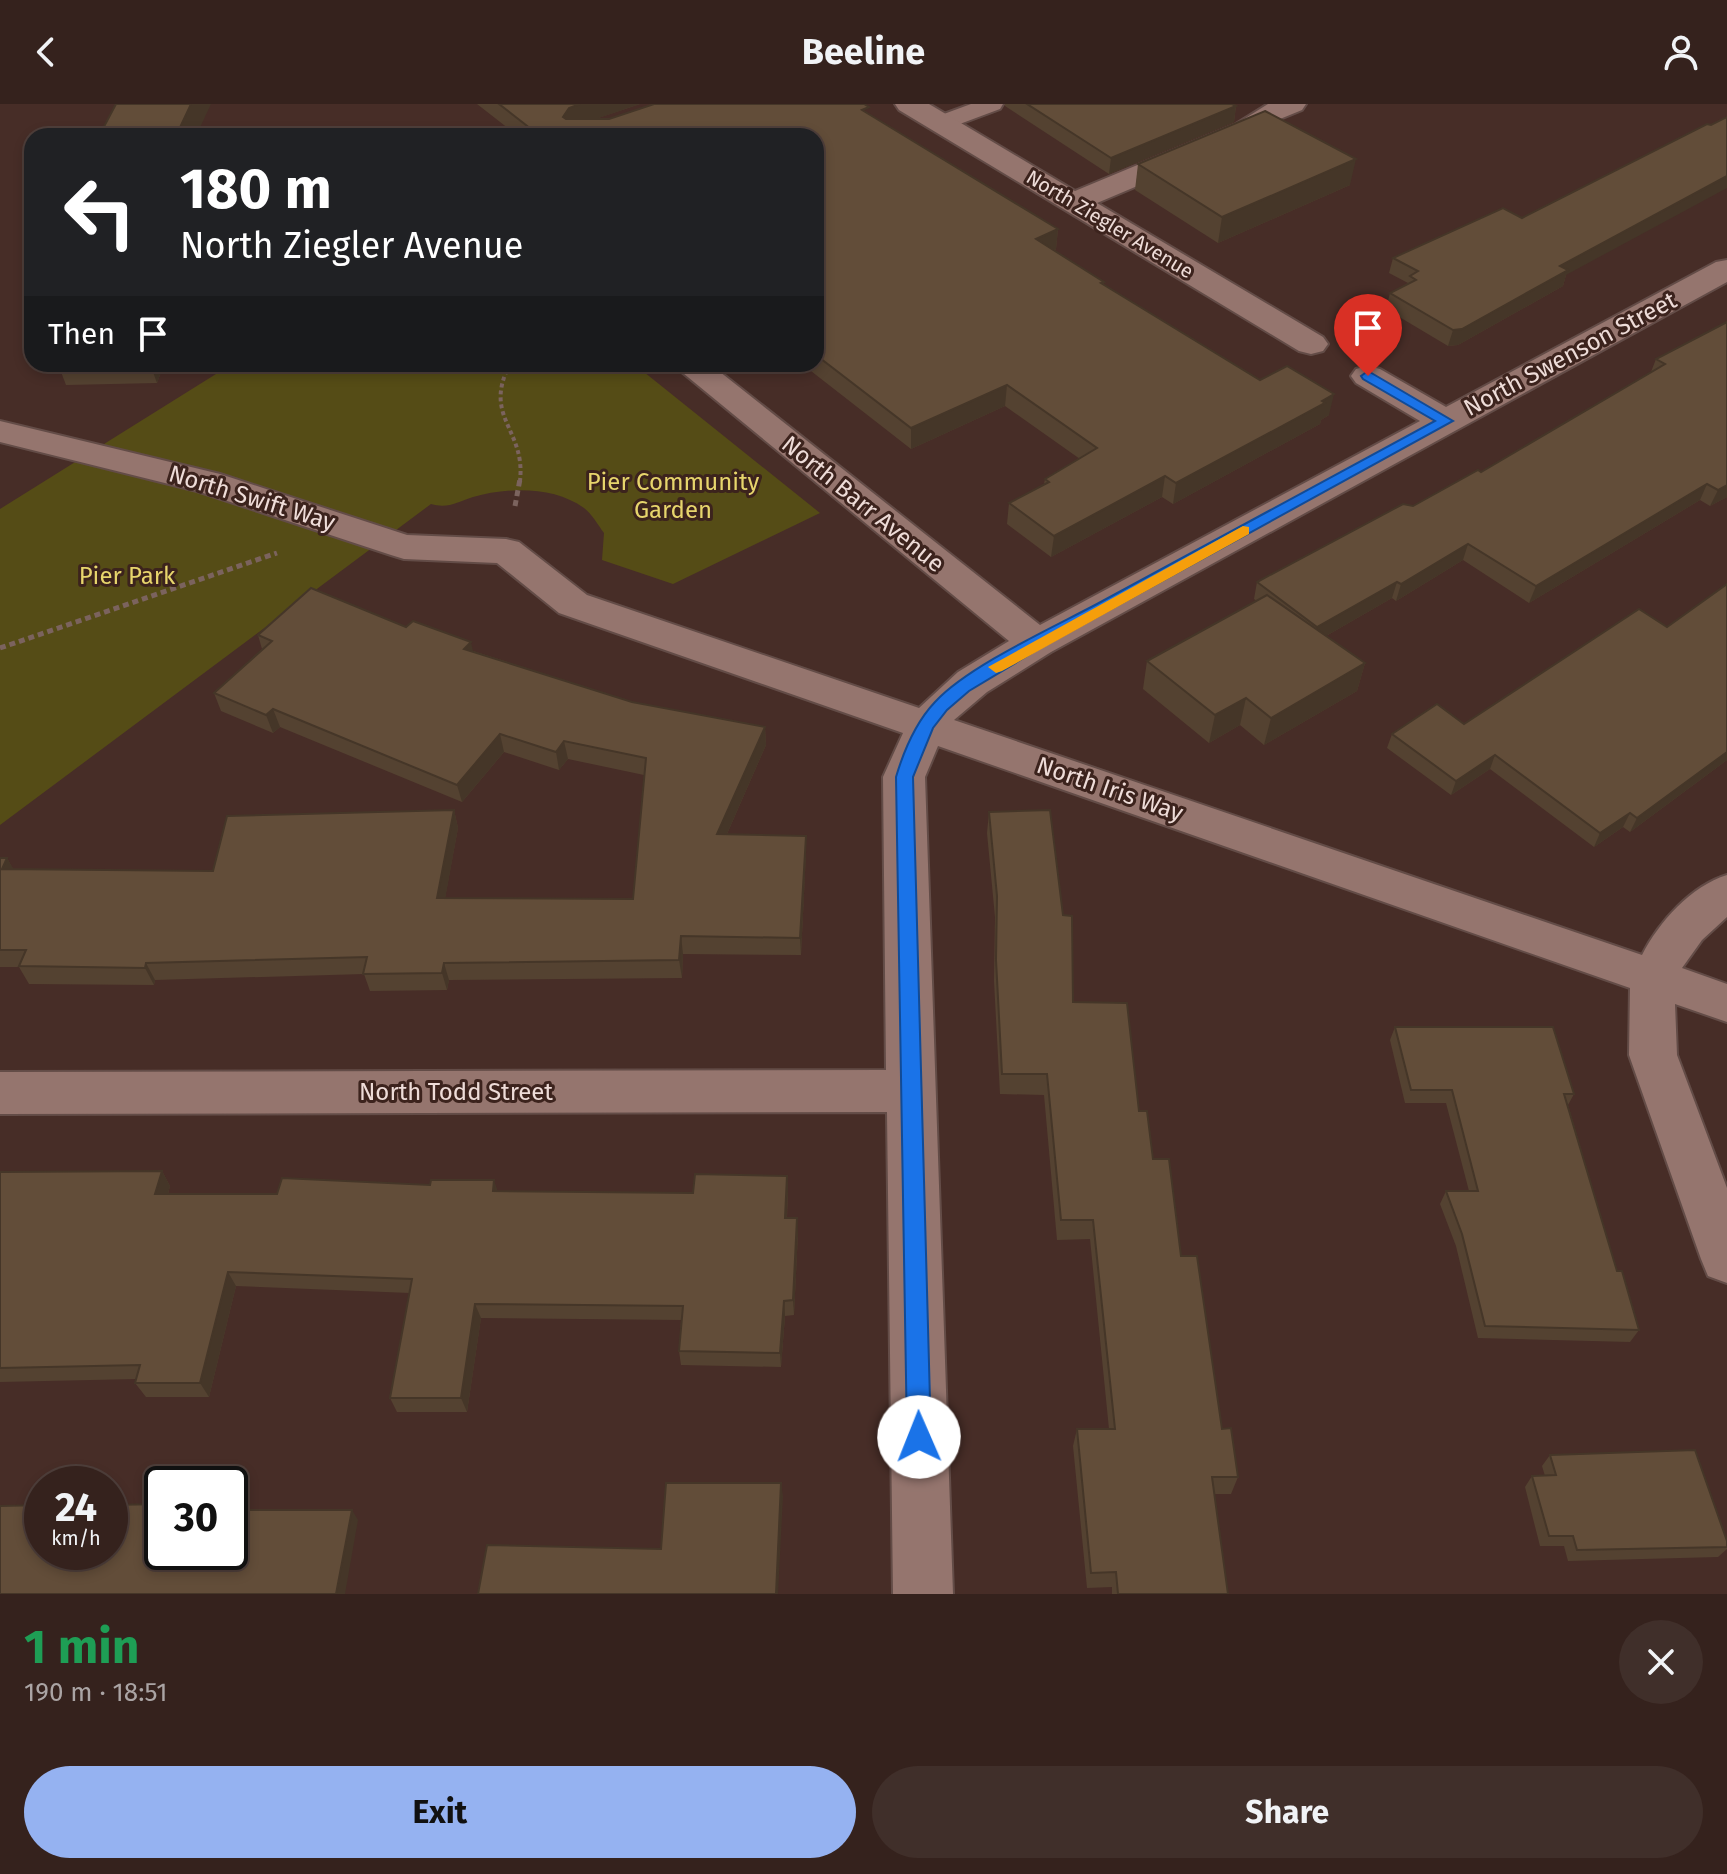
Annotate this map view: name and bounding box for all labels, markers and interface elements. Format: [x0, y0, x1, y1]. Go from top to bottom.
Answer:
icon: back [24, 30, 68, 74]
text: Beeline [802, 30, 925, 74]
icon: person [1659, 30, 1703, 74]
text: 180 m [180, 156, 332, 223]
icon: left [48, 160, 152, 264]
street label: North Ziegler Avenue [1022, 165, 1198, 283]
text: North Ziegler Avenue [180, 224, 523, 268]
street label: North Swenson Street [1459, 286, 1681, 422]
pin [1334, 294, 1402, 376]
icon: arrive [1346, 306, 1390, 350]
icon: arrive [131, 312, 175, 356]
text: Then [48, 316, 115, 352]
street label: North Barr Avenue [776, 430, 950, 578]
street label: North Swift Way [165, 459, 339, 537]
park label: Pier Community Garden [587, 468, 760, 524]
park label: Pier Park [79, 562, 176, 590]
street label: North Iris Way [1033, 751, 1187, 827]
street label: North Todd Street [359, 1078, 553, 1106]
position arrow [877, 1395, 961, 1479]
speed limit sign: 30 [144, 1466, 248, 1570]
text: 24 [55, 1484, 97, 1532]
text: km/h [51, 1526, 101, 1550]
text: 1 min [24, 1618, 139, 1676]
button: close [1619, 1620, 1703, 1704]
text: 190 m · 18:51 [24, 1677, 168, 1708]
button: Exit [24, 1766, 856, 1858]
button: Share [872, 1766, 1703, 1858]

